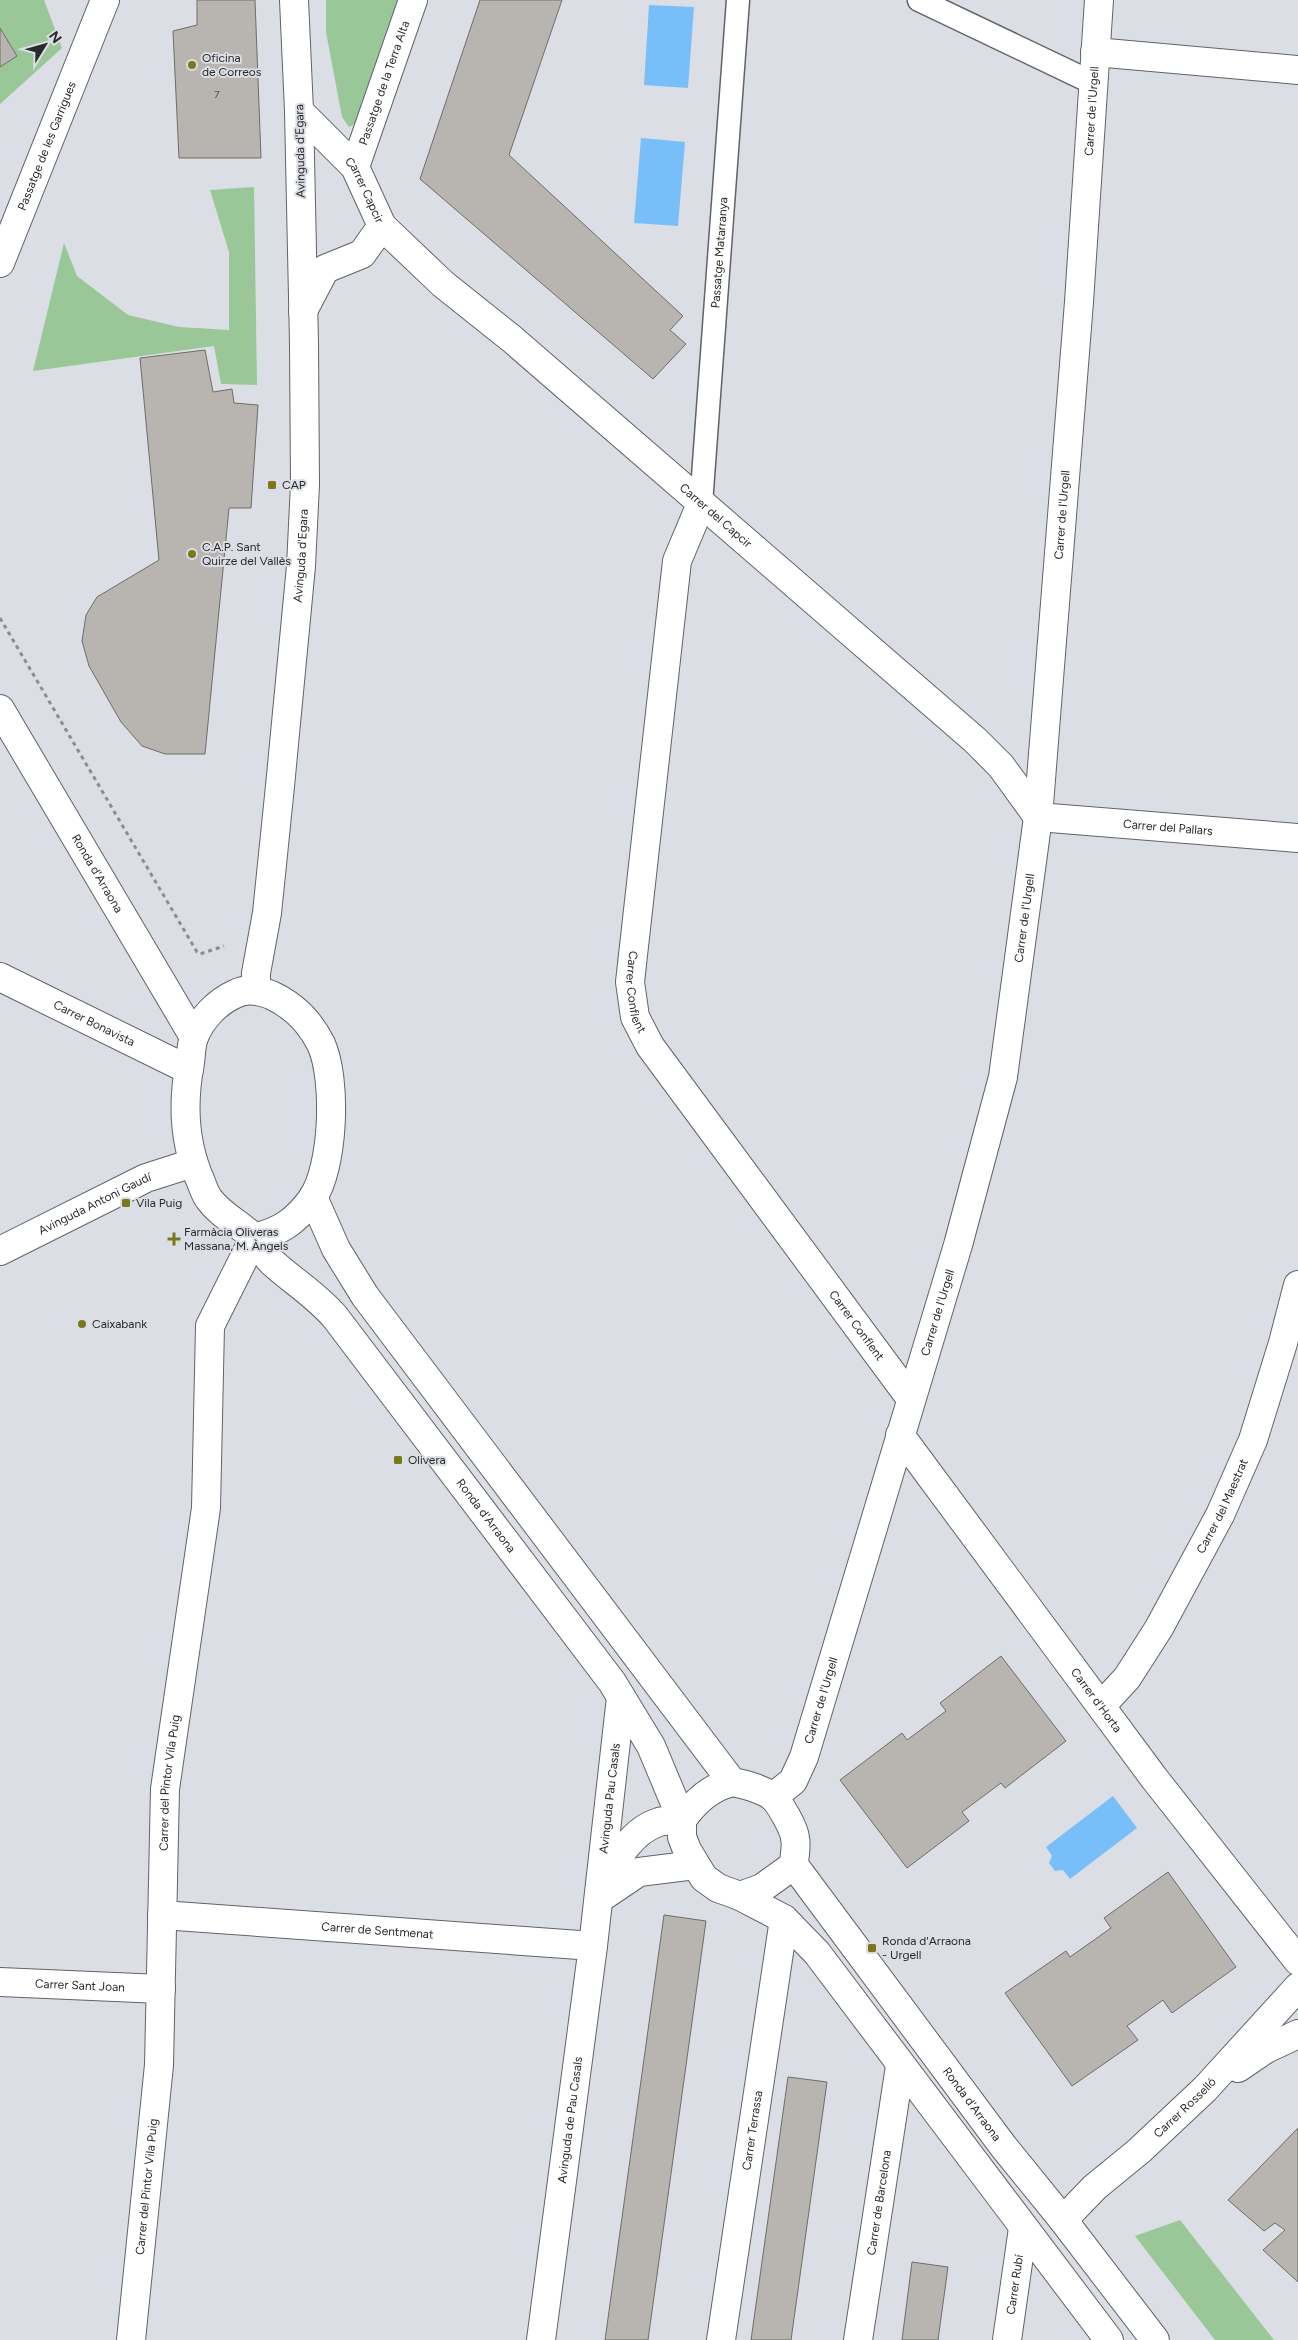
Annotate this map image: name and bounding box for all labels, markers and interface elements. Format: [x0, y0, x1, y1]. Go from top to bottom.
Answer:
street label: Passatge de la Terra Alta [356, 19, 412, 147]
north arrow [20, 20, 70, 70]
text: N [45, 28, 65, 47]
place label: Oficina de Correos [202, 51, 262, 79]
marker: Oficina de Correos [186, 59, 198, 71]
street label: Carrer de l'Urgell [1082, 66, 1102, 156]
street label: Passatge de les Garrigues [15, 79, 79, 213]
house number: 7 [214, 88, 220, 101]
street label: Avinguda d'Egara [292, 104, 308, 198]
street label: Carrer Capcir [342, 154, 387, 225]
street label: Passatge Matarranya [708, 197, 731, 309]
street label: Carrer de l'Urgell [1052, 470, 1073, 560]
place label: CAP [282, 478, 306, 492]
marker: CAP [266, 479, 278, 491]
street label: Carrer del Capcir [677, 480, 755, 551]
street label: Avinguda d'Egara [291, 509, 311, 603]
place label: C.A.P. Sant Quirze del Vallès [202, 540, 291, 568]
marker: C.A.P. Sant Quirze del Vallès [186, 548, 198, 560]
street label: Carrer del Pallars [1123, 817, 1214, 838]
street label: Ronda d'Arraona [69, 832, 126, 915]
street label: Carrer de l'Urgell [1011, 873, 1037, 963]
street label: Carrer Conflent [623, 950, 649, 1036]
street label: Carrer Bonavista [51, 997, 137, 1049]
street label: Avinguda Antoni Gaudí [36, 1169, 154, 1238]
place label: Vila Puig [136, 1196, 182, 1210]
marker: Vila Puig [120, 1197, 132, 1209]
place label: Farmàcia Oliveras Massana, M. Àngels [184, 1225, 289, 1253]
marker: Farmàcia Oliveras Massana, M. Àngels [168, 1233, 180, 1245]
street label: Carrer de l'Urgell [918, 1268, 957, 1358]
street label: Carrer Conflent [826, 1288, 887, 1364]
place label: Caixabank [92, 1317, 147, 1331]
marker: Caixabank [76, 1318, 88, 1330]
place label: Olivera [408, 1453, 446, 1467]
marker: Olivera [392, 1454, 404, 1466]
street label: Carrer del Maestrat [1194, 1456, 1251, 1556]
street label: Ronda d'Arraona [453, 1476, 518, 1556]
street label: Carrer de l'Urgell [801, 1656, 841, 1745]
street label: Carrer d'Horta [1068, 1665, 1125, 1735]
street label: Carrer del Pintor Vila Puig [157, 1714, 183, 1851]
street label: Avinguda Pau Casals [596, 1742, 623, 1854]
street label: Carrer de Sentmenat [321, 1919, 434, 1942]
place label: Ronda d'Arraona - Urgell [882, 1934, 971, 1962]
marker: Ronda d'Arraona - Urgell [866, 1942, 878, 1954]
street label: Carrer Sant Joan [35, 1977, 126, 1994]
street label: Avinguda de Pau Casals [555, 2055, 585, 2184]
street label: Ronda d'Arraona [940, 2064, 1004, 2144]
street label: Carrer Rosselló [1151, 2075, 1219, 2141]
street label: Carrer Terrassa [739, 2089, 765, 2171]
street label: Carrer del Pintor Vila Puig [133, 2118, 161, 2256]
street label: Carrer de Barcelona [864, 2149, 894, 2256]
street label: Carrer Rubí [1004, 2252, 1026, 2316]

